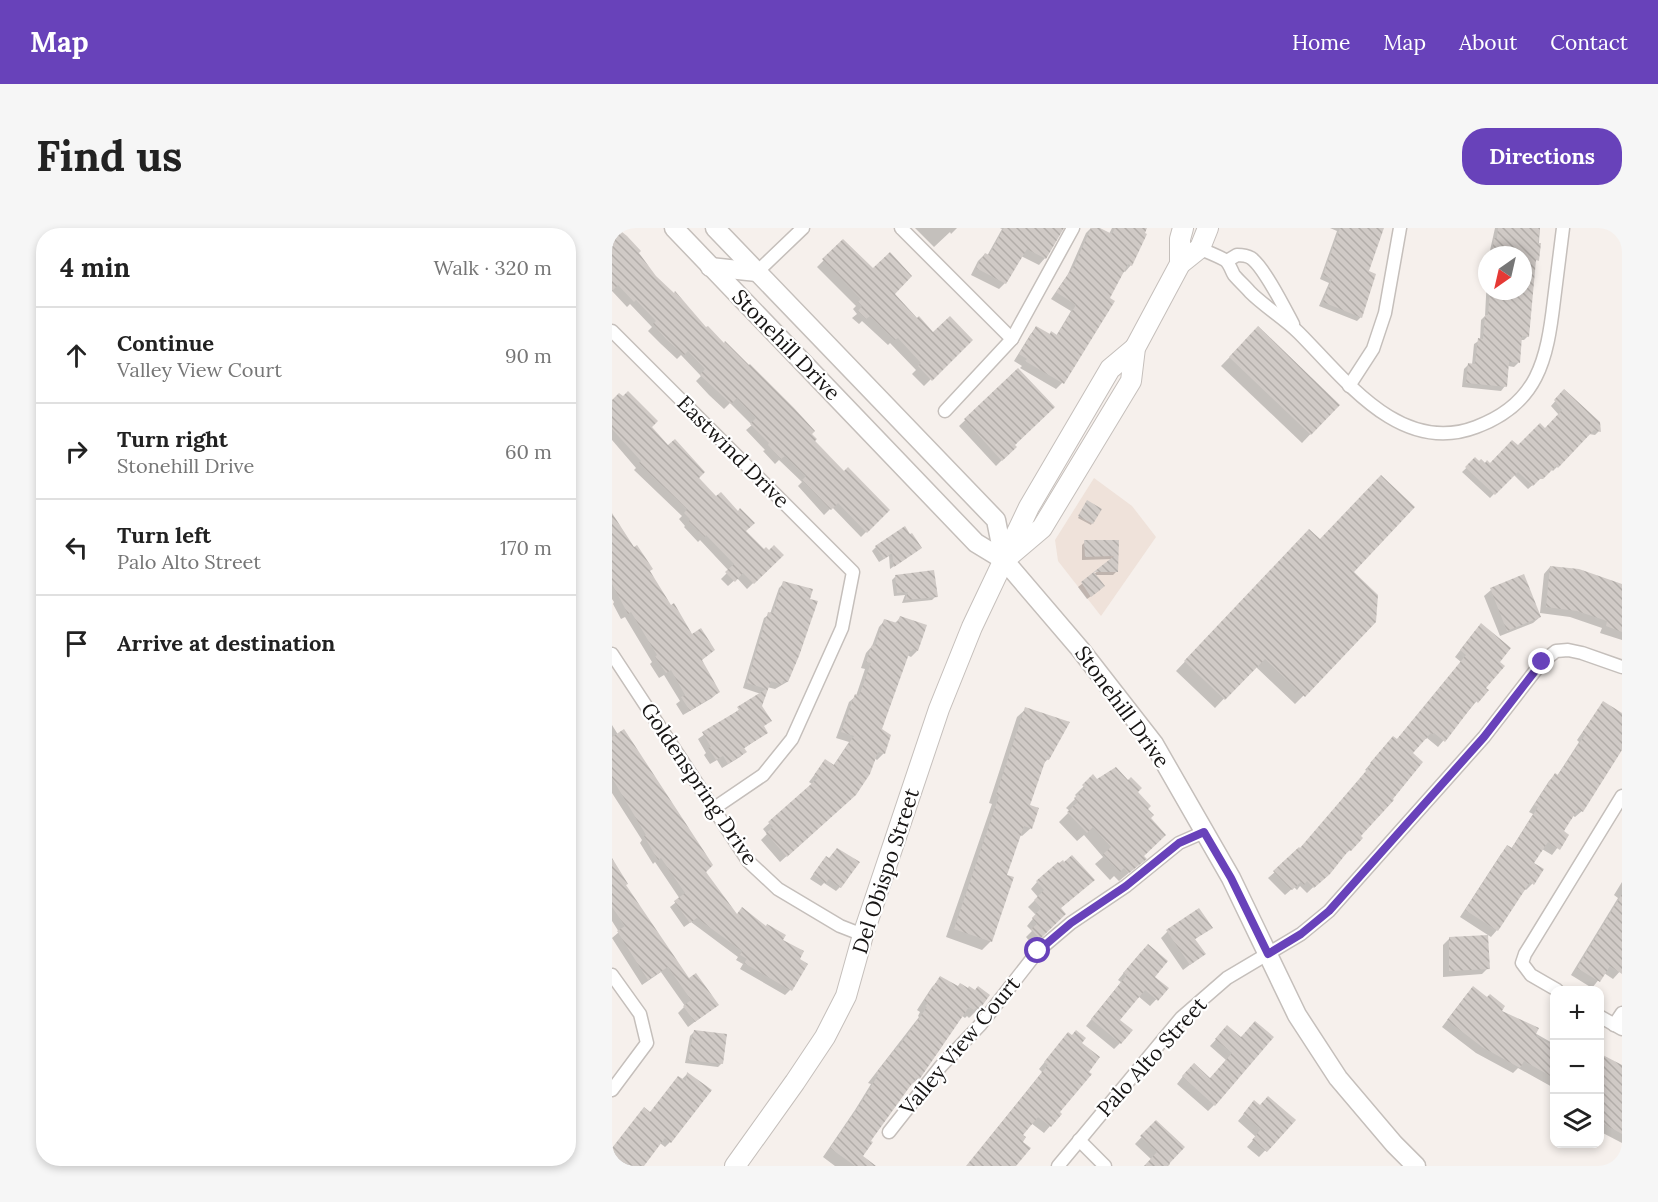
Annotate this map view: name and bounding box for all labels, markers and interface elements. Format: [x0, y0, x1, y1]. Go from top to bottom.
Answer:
text: Map [30, 24, 89, 60]
text: Home [1292, 29, 1350, 56]
text: Map [1383, 29, 1426, 56]
text: About [1459, 29, 1517, 56]
text: Contact [1550, 29, 1628, 56]
button: Directions [1462, 128, 1622, 185]
text: Find us [36, 129, 182, 183]
north arrow [1478, 246, 1532, 300]
text: 4 min [60, 251, 130, 284]
text: Walk · 320 m [433, 255, 552, 280]
street label: Stonehill Drive [727, 283, 846, 406]
text: Continue [117, 329, 214, 357]
icon: ahead [60, 339, 93, 372]
text: 90 m [505, 343, 552, 368]
text: Valley View Court [117, 357, 282, 382]
street label: Eastwind Drive [671, 390, 795, 514]
text: Turn right [117, 425, 228, 453]
icon: right [60, 435, 93, 468]
text: 60 m [505, 439, 552, 464]
text: Stonehill Drive [117, 453, 254, 478]
text: Turn left [117, 521, 211, 549]
icon: left [60, 531, 93, 564]
text: 170 m [500, 535, 552, 560]
text: Palo Alto Street [117, 549, 261, 574]
icon: arrive [60, 627, 93, 660]
text: Arrive at destination [117, 629, 335, 657]
street label: Stonehill Drive [1069, 640, 1176, 773]
route end [1528, 648, 1554, 674]
street label: Goldenspring Drive [635, 697, 764, 870]
street label: Del Obispo Street [846, 784, 925, 957]
route start [1024, 937, 1050, 963]
street label: Valley View Court [893, 970, 1026, 1121]
map controls [1550, 986, 1604, 1148]
button: + [1550, 986, 1604, 1040]
street label: Palo Alto Street [1091, 991, 1213, 1122]
button: − [1550, 1040, 1604, 1094]
button: layers [1550, 1094, 1604, 1148]

